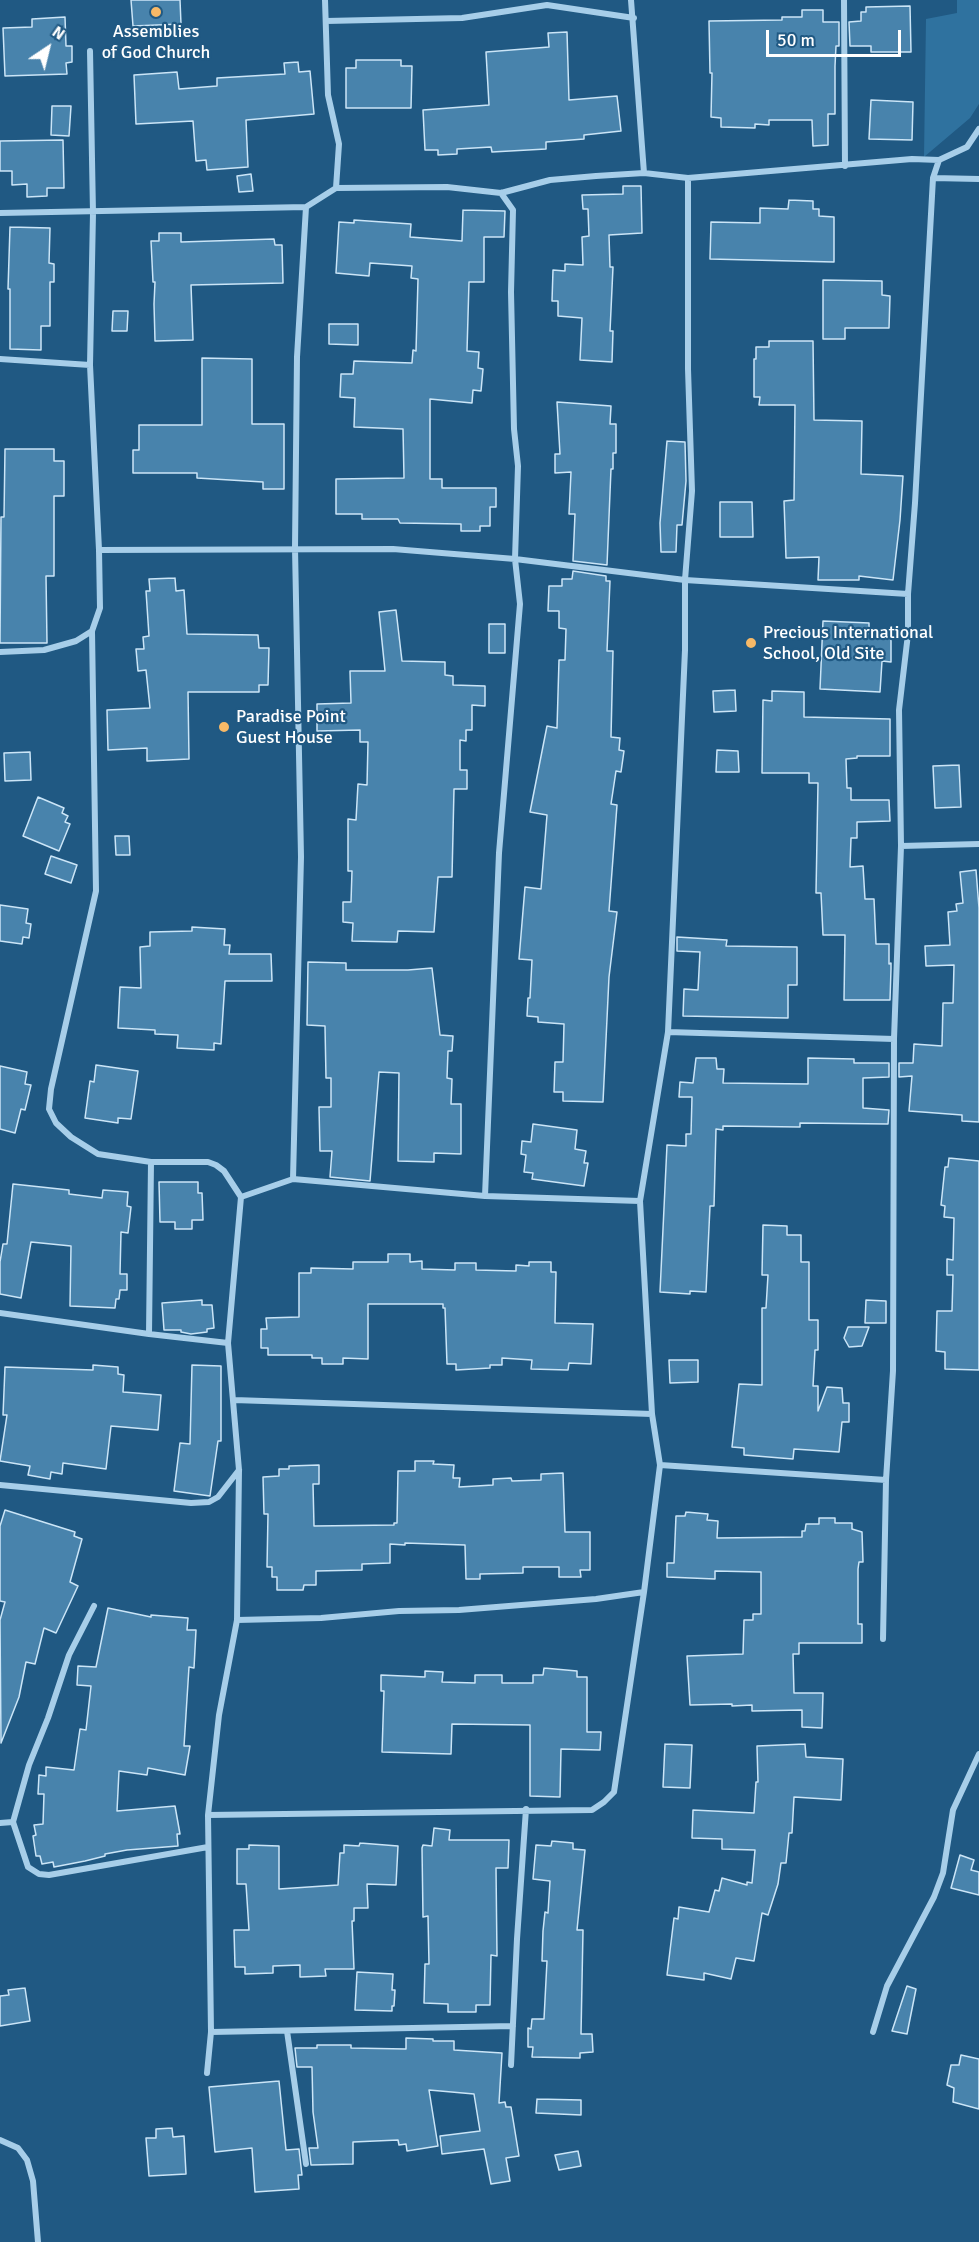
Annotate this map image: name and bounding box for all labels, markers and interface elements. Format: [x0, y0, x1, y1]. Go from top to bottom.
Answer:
marker: Assemblies of God Church [149, 5, 163, 19]
north arrow [18, 18, 78, 78]
scale bar [769, 18, 904, 56]
place label: Assemblies of God Church [102, 21, 210, 63]
text: N [48, 22, 69, 45]
text: 50 m [777, 29, 815, 51]
place label: Precious International School, Old Site [763, 622, 933, 664]
marker: Precious International School, Old Site [744, 636, 758, 650]
place label: Paradise Point Guest House [236, 706, 346, 748]
marker: Paradise Point Guest House [217, 720, 231, 734]

